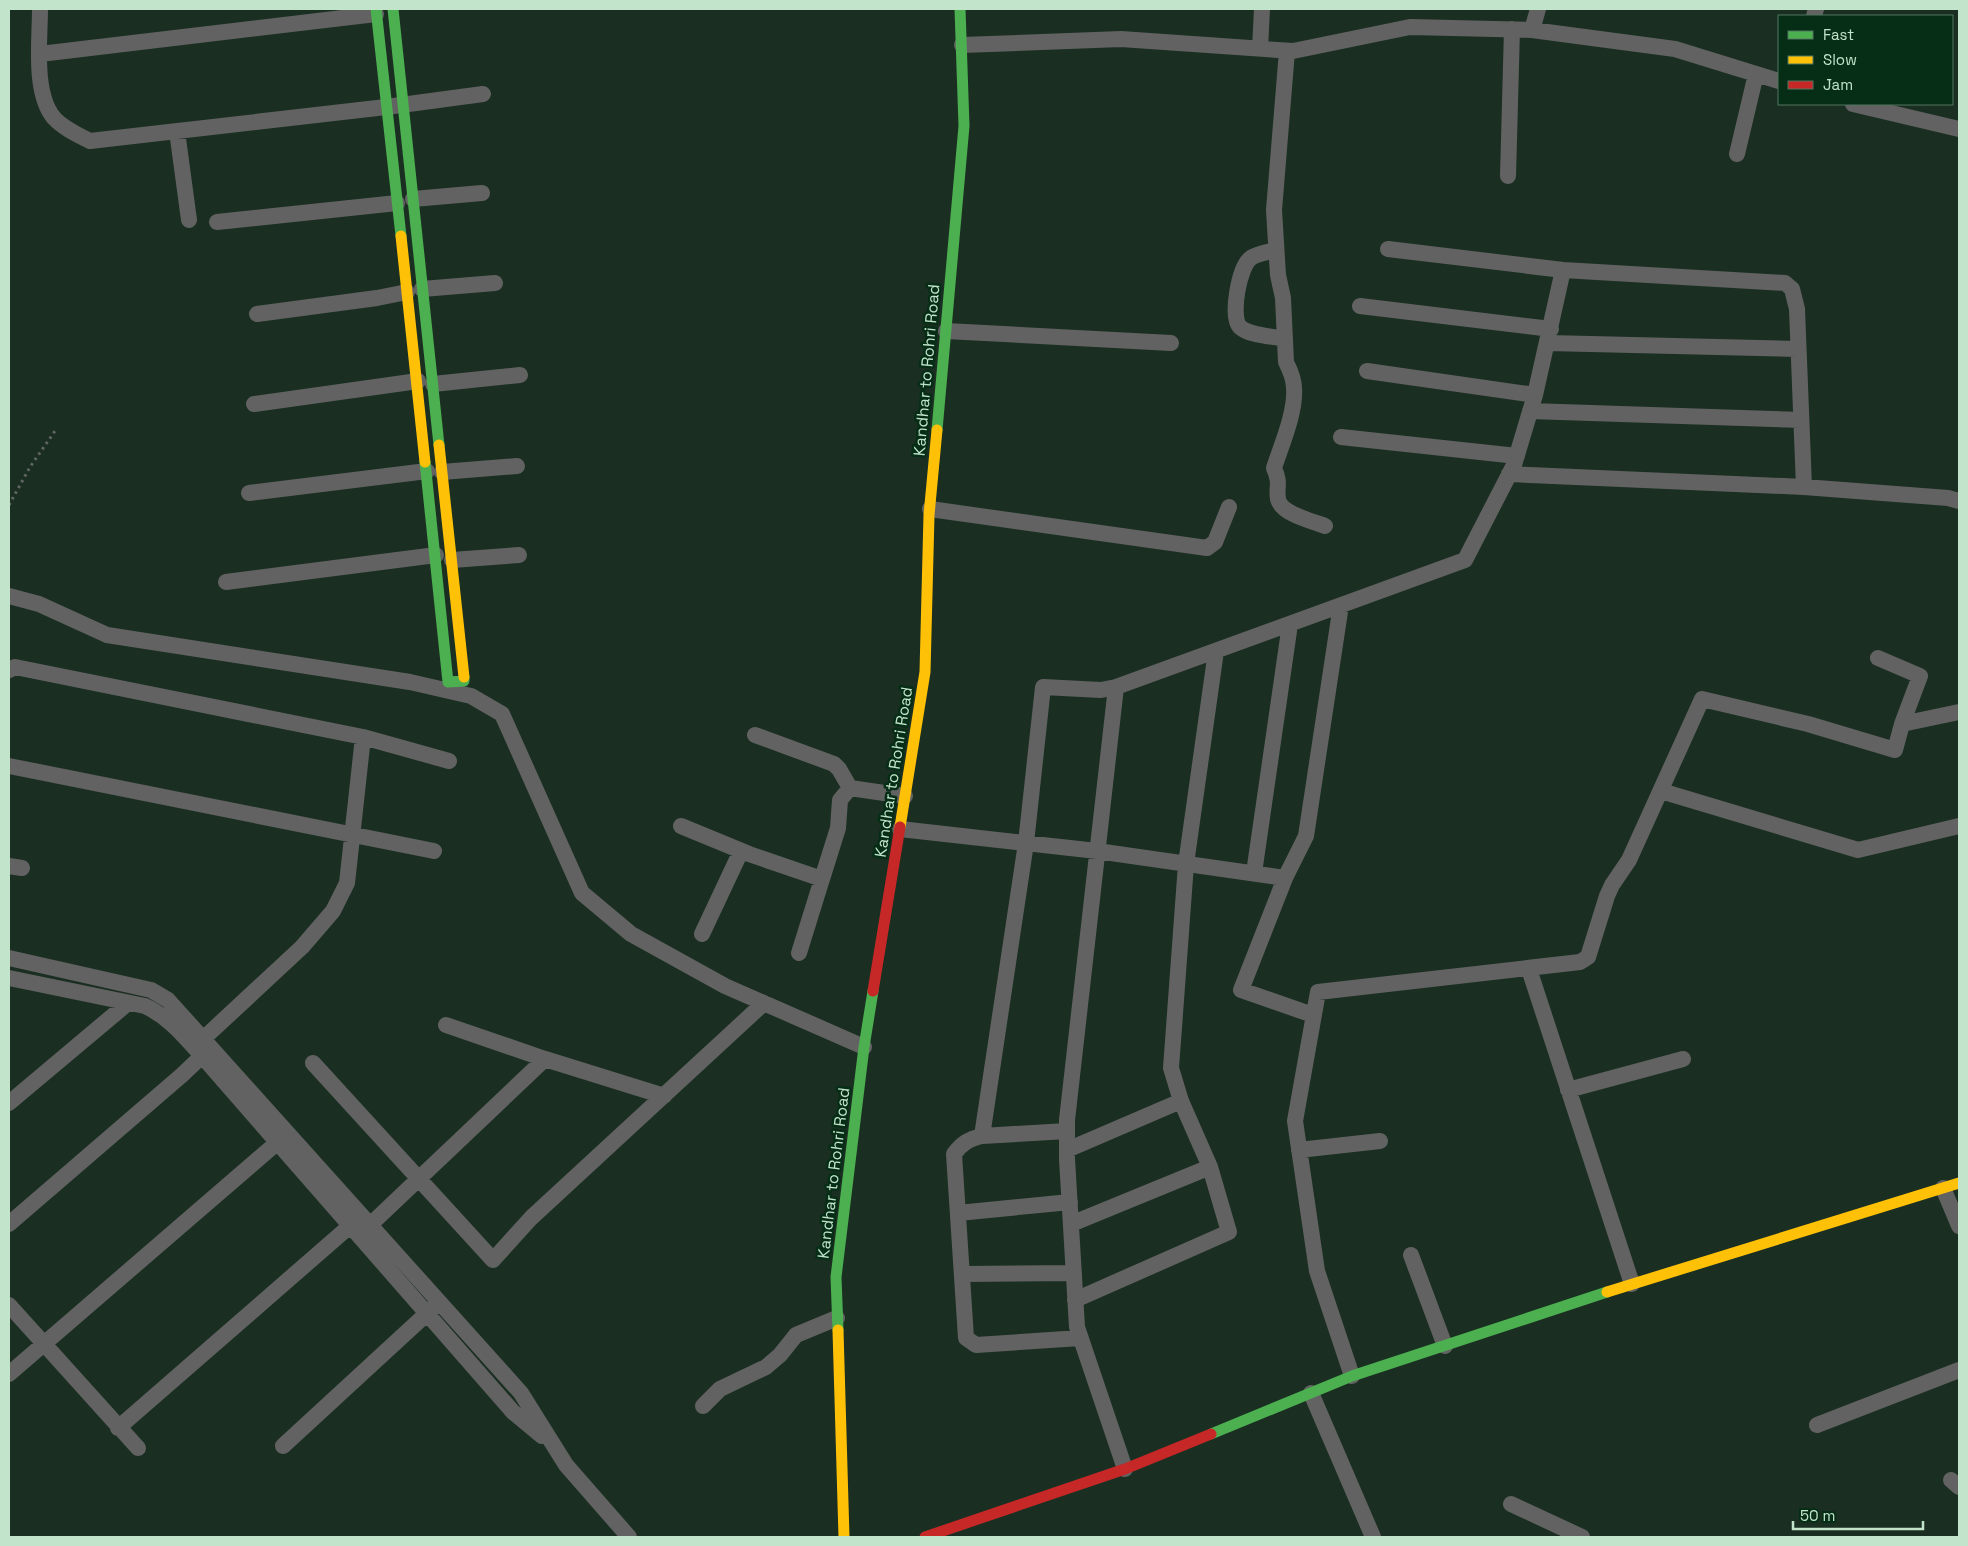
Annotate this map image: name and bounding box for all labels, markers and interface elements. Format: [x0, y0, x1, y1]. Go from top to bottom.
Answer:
legend [1778, 15, 1953, 105]
text: Fast [1823, 25, 1854, 44]
text: Slow [1823, 50, 1857, 69]
text: Jam [1823, 75, 1853, 94]
street label: Kandhar to Rohri Road [909, 283, 944, 457]
street label: Kandhar to Rohri Road [870, 685, 917, 859]
street label: Kandhar to Rohri Road [813, 1086, 854, 1260]
scale bar [1793, 1498, 1923, 1530]
text: 50 m [1800, 1506, 1835, 1525]

